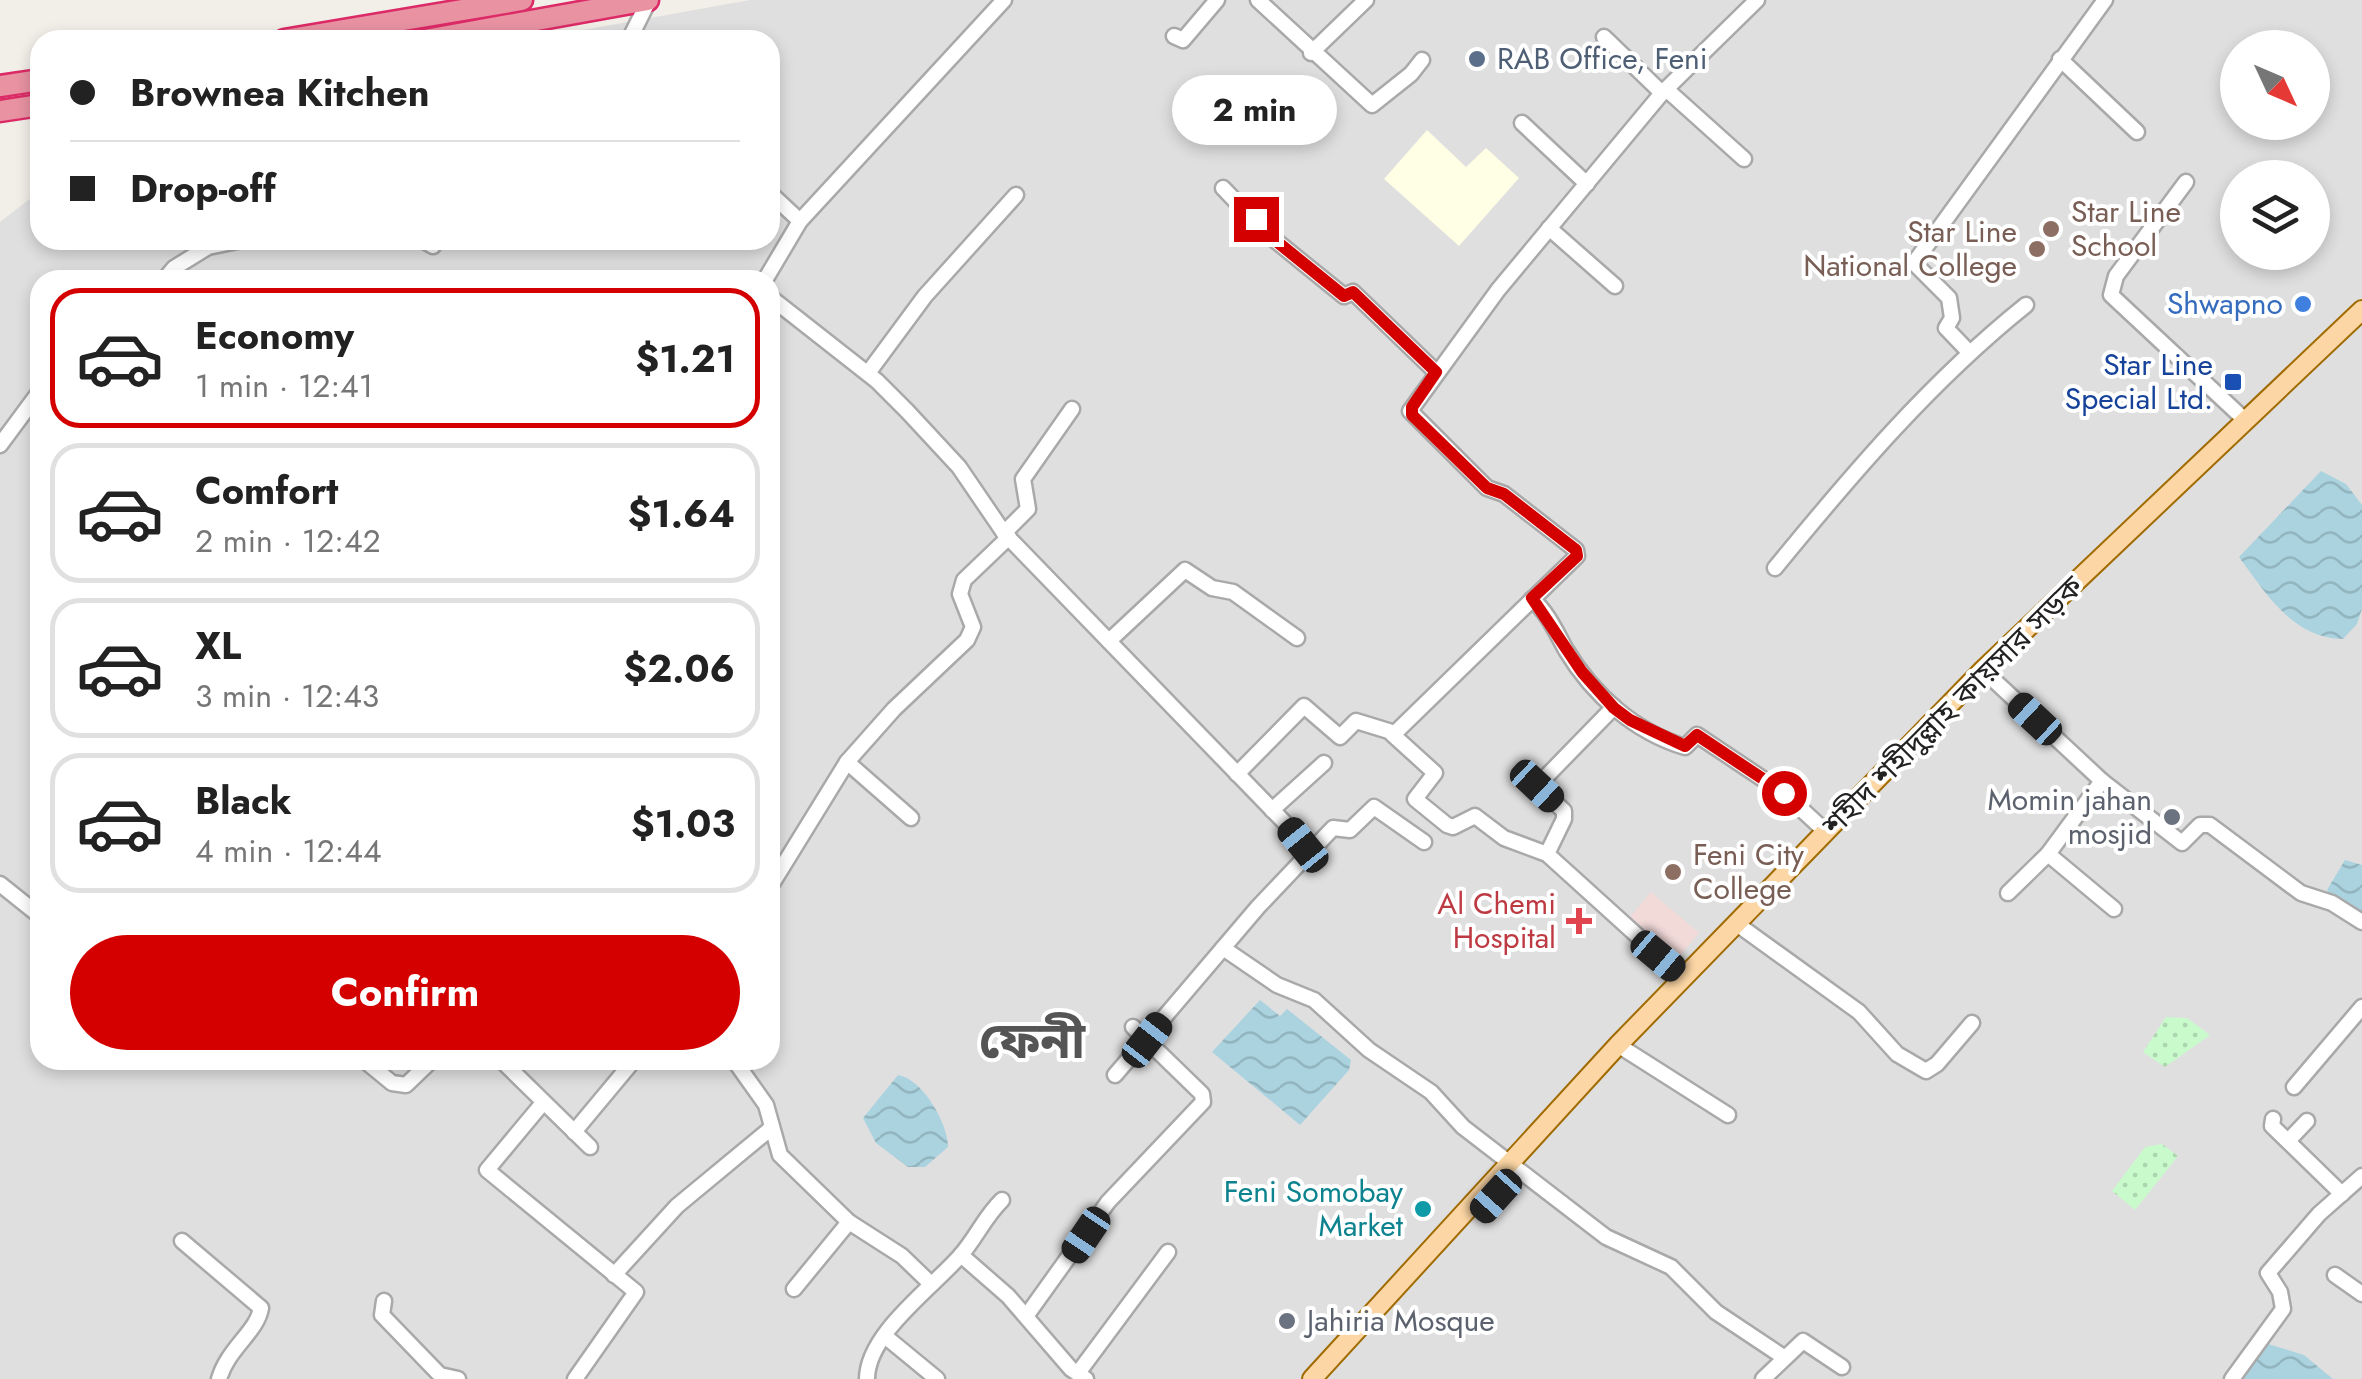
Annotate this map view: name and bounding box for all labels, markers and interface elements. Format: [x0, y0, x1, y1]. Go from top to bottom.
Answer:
north arrow [2220, 30, 2330, 140]
map controls [2220, 30, 2330, 270]
place label: RAB Office, Feni [1497, 37, 1708, 80]
marker: RAB Office, Feni [1466, 48, 1488, 70]
text: Brownea Kitchen [130, 65, 430, 120]
callout: 2 min [1174, 74, 1338, 144]
text: 2 min [1212, 87, 1297, 133]
button: layers [2220, 160, 2330, 270]
text: Drop-off [130, 161, 276, 216]
place label: Star Line School [2071, 190, 2181, 267]
route end [1234, 197, 1279, 242]
place label: Star Line National College [1803, 210, 2017, 287]
marker: Star Line School [2040, 218, 2062, 240]
marker: Star Line National College [2026, 238, 2048, 260]
place label: Shwapno [2167, 282, 2283, 325]
marker: Shwapno [2292, 293, 2314, 315]
text: Economy [195, 308, 354, 363]
icon: car [75, 313, 165, 403]
text: $1.21 [636, 331, 735, 386]
place label: Star Line Special Ltd. [2065, 343, 2213, 420]
text: 1 min · 12:41 [195, 363, 373, 409]
marker: Star Line Special Ltd. [2222, 371, 2244, 393]
text: Comfort [195, 463, 338, 518]
icon: car [75, 468, 165, 558]
text: $1.64 [628, 486, 735, 541]
text: 2 min · 12:42 [195, 518, 381, 564]
street label: শহীদ শহীদুল্লাহ কায়সার সড়ক [1812, 565, 2093, 846]
text: XL [195, 618, 241, 673]
icon: car [75, 623, 165, 713]
text: $2.06 [624, 641, 735, 696]
text: 3 min · 12:43 [195, 673, 379, 719]
car [2003, 688, 2067, 750]
car [1505, 755, 1569, 817]
route start [1762, 771, 1807, 816]
text: Black [195, 773, 292, 828]
icon: car [75, 778, 165, 868]
place label: Momin jahan mosjid [1988, 778, 2152, 855]
text: $1.03 [631, 796, 735, 851]
marker: Momin jahan mosjid [2161, 806, 2183, 828]
car [1272, 812, 1334, 878]
text: 4 min · 12:44 [195, 828, 382, 874]
place label: Feni City College [1693, 833, 1805, 910]
marker: Feni City College [1662, 861, 1684, 883]
place label: Al Chemi Hospital [1437, 882, 1556, 959]
marker: Al Chemi Hospital [1566, 908, 1592, 934]
car [1625, 925, 1691, 987]
button: Confirm [70, 935, 740, 1050]
district label: ফেনী [979, 1004, 1086, 1077]
car [1117, 1007, 1177, 1073]
car [1465, 1164, 1527, 1228]
place label: Feni Somobay Market [1224, 1170, 1404, 1247]
marker: Feni Somobay Market [1412, 1198, 1434, 1220]
car [1057, 1202, 1115, 1268]
place label: Jahiria Mosque [1303, 1299, 1495, 1342]
marker: Jahiria Mosque [1276, 1310, 1298, 1332]

